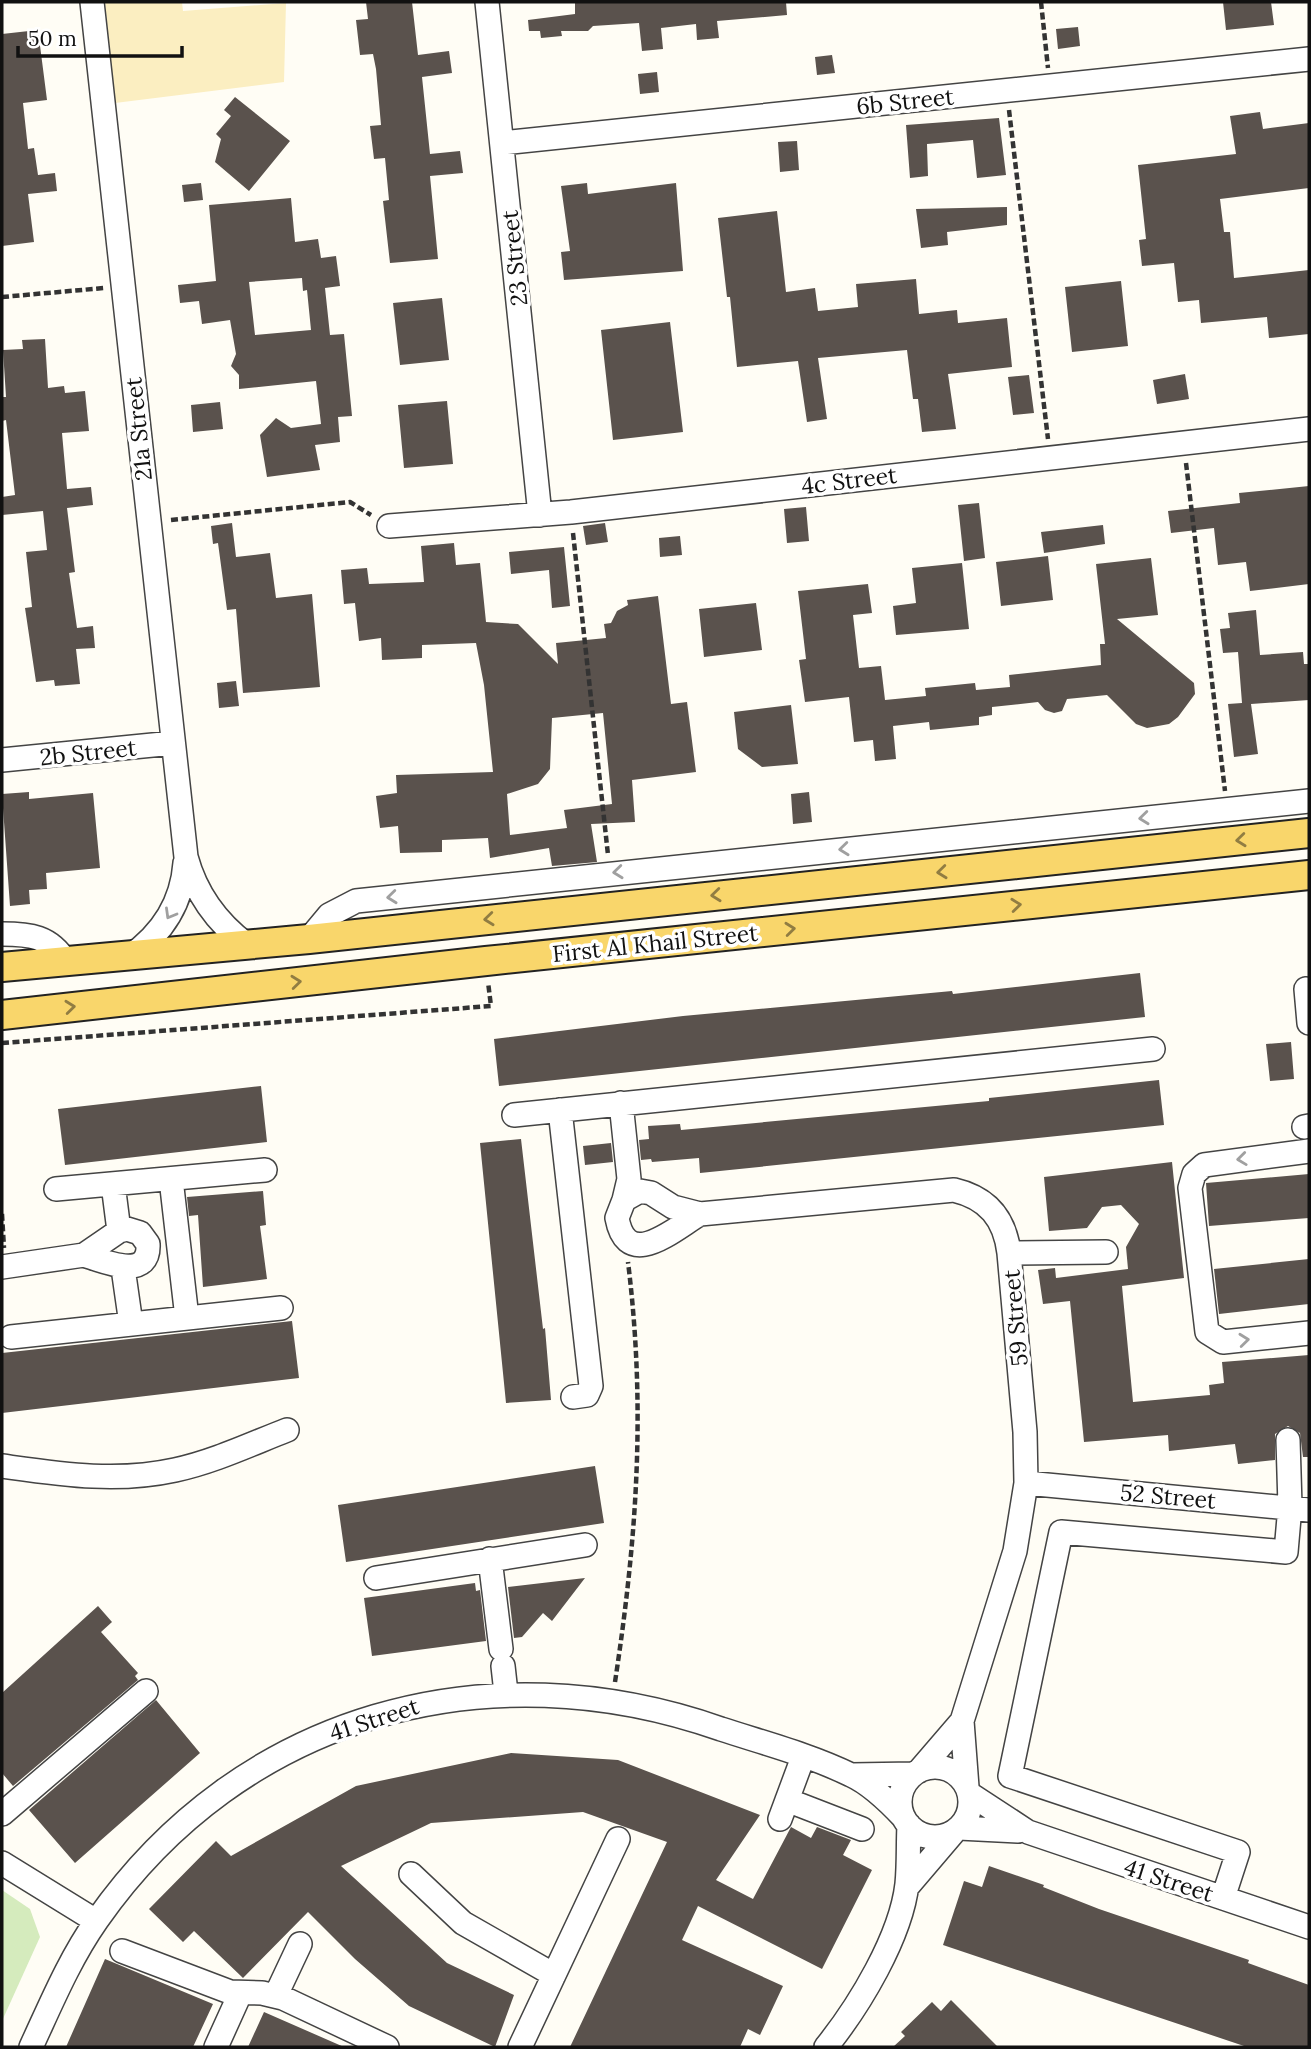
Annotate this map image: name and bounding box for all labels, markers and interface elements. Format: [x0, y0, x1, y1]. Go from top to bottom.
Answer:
scale bar [18, 14, 182, 58]
text: 50 m [28, 25, 77, 52]
street label: 6b Street [855, 81, 955, 121]
street label: 23 Street [495, 209, 533, 307]
street label: 21a Street [118, 376, 158, 482]
street label: 4c Street [800, 460, 898, 500]
street label: 2b Street [38, 733, 138, 771]
one-way arrow [1138, 810, 1149, 825]
one-way arrow [1236, 833, 1247, 848]
one-way arrow [839, 841, 850, 856]
one-way arrow [612, 864, 623, 879]
one-way arrow [936, 864, 948, 879]
one-way arrow [710, 887, 721, 902]
one-way arrow [386, 890, 398, 905]
one-way arrow [1010, 898, 1022, 913]
one-way arrow [165, 907, 178, 920]
one-way arrow [484, 911, 495, 926]
street label: First Al Khail Street [551, 918, 759, 968]
one-way arrow [785, 922, 796, 937]
one-way arrow [290, 975, 301, 990]
one-way arrow [64, 1000, 75, 1015]
one-way arrow [1236, 1152, 1247, 1167]
street label: 59 Street [996, 1268, 1034, 1368]
one-way arrow [1239, 1333, 1250, 1348]
street label: 52 Street [1119, 1477, 1217, 1515]
street label: 41 Street [326, 1691, 422, 1747]
street label: 41 Street [1121, 1852, 1217, 1908]

